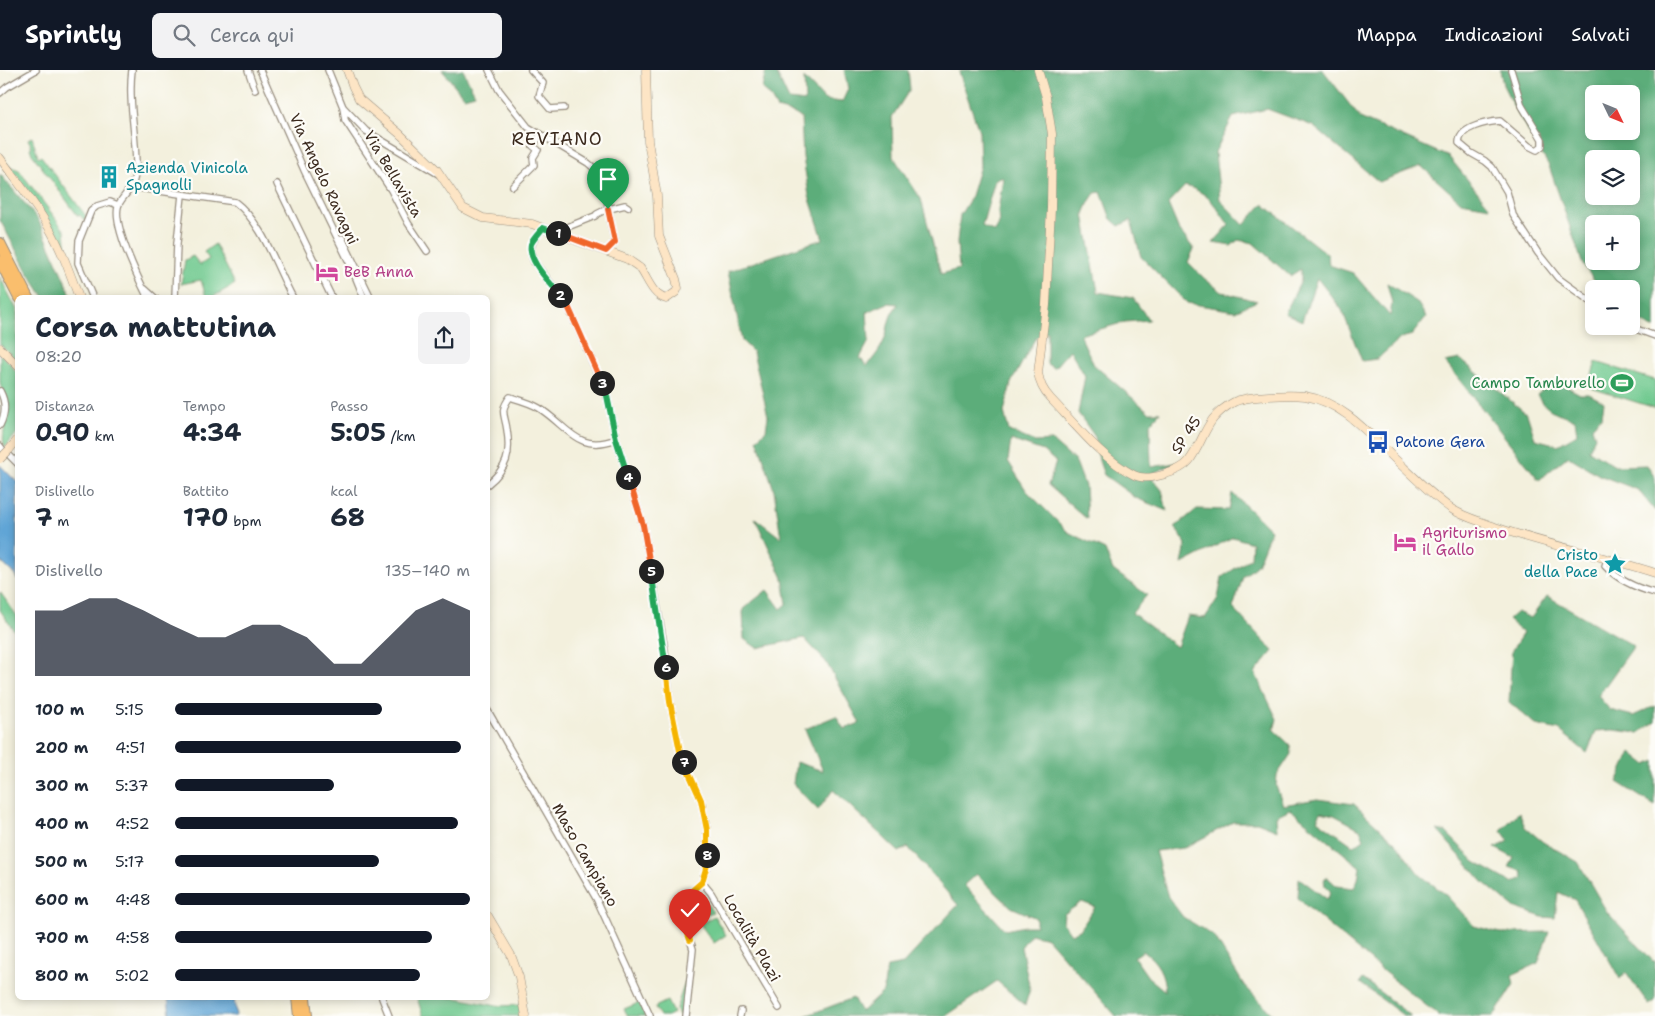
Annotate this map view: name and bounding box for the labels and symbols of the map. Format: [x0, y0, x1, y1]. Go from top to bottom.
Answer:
north arrow [1585, 85, 1640, 140]
street label: Via Angelo Ravagni [285, 110, 363, 248]
street label: Via Bellavista [359, 127, 427, 222]
district label: REVIANO [511, 127, 603, 151]
place label: Azienda Vinicola Spagnolli [126, 158, 248, 195]
pin [587, 158, 629, 209]
building icon: Azienda Vinicola Spagnolli [96, 164, 122, 190]
pin: 1 [546, 220, 570, 246]
hotel icon: BeB Anna [314, 259, 340, 285]
place label: BeB Anna [344, 262, 414, 282]
pin: 2 [548, 282, 572, 308]
pin: 3 [590, 370, 614, 396]
sports icon: Campo Tamburello [1609, 370, 1635, 396]
place label: Campo Tamburello [1472, 373, 1605, 393]
street label: SP 45 [1166, 412, 1206, 458]
bus stop icon: Patone Gera [1365, 429, 1391, 455]
place label: Patone Gera [1395, 432, 1486, 452]
pin: 4 [616, 464, 640, 490]
place label: Agriturismo il Gallo [1422, 523, 1507, 560]
hotel icon: Agriturismo il Gallo [1392, 529, 1418, 555]
place label: Cristo della Pace [1524, 545, 1598, 582]
place icon: Cristo della Pace [1602, 551, 1628, 577]
pin: 5 [638, 558, 664, 584]
pin: 6 [654, 654, 678, 680]
pin: 7 [672, 750, 696, 774]
street label: Maso Campiano [547, 800, 623, 910]
pin: 8 [694, 842, 720, 868]
pin [669, 889, 711, 940]
street label: Località Plazi [719, 891, 785, 985]

